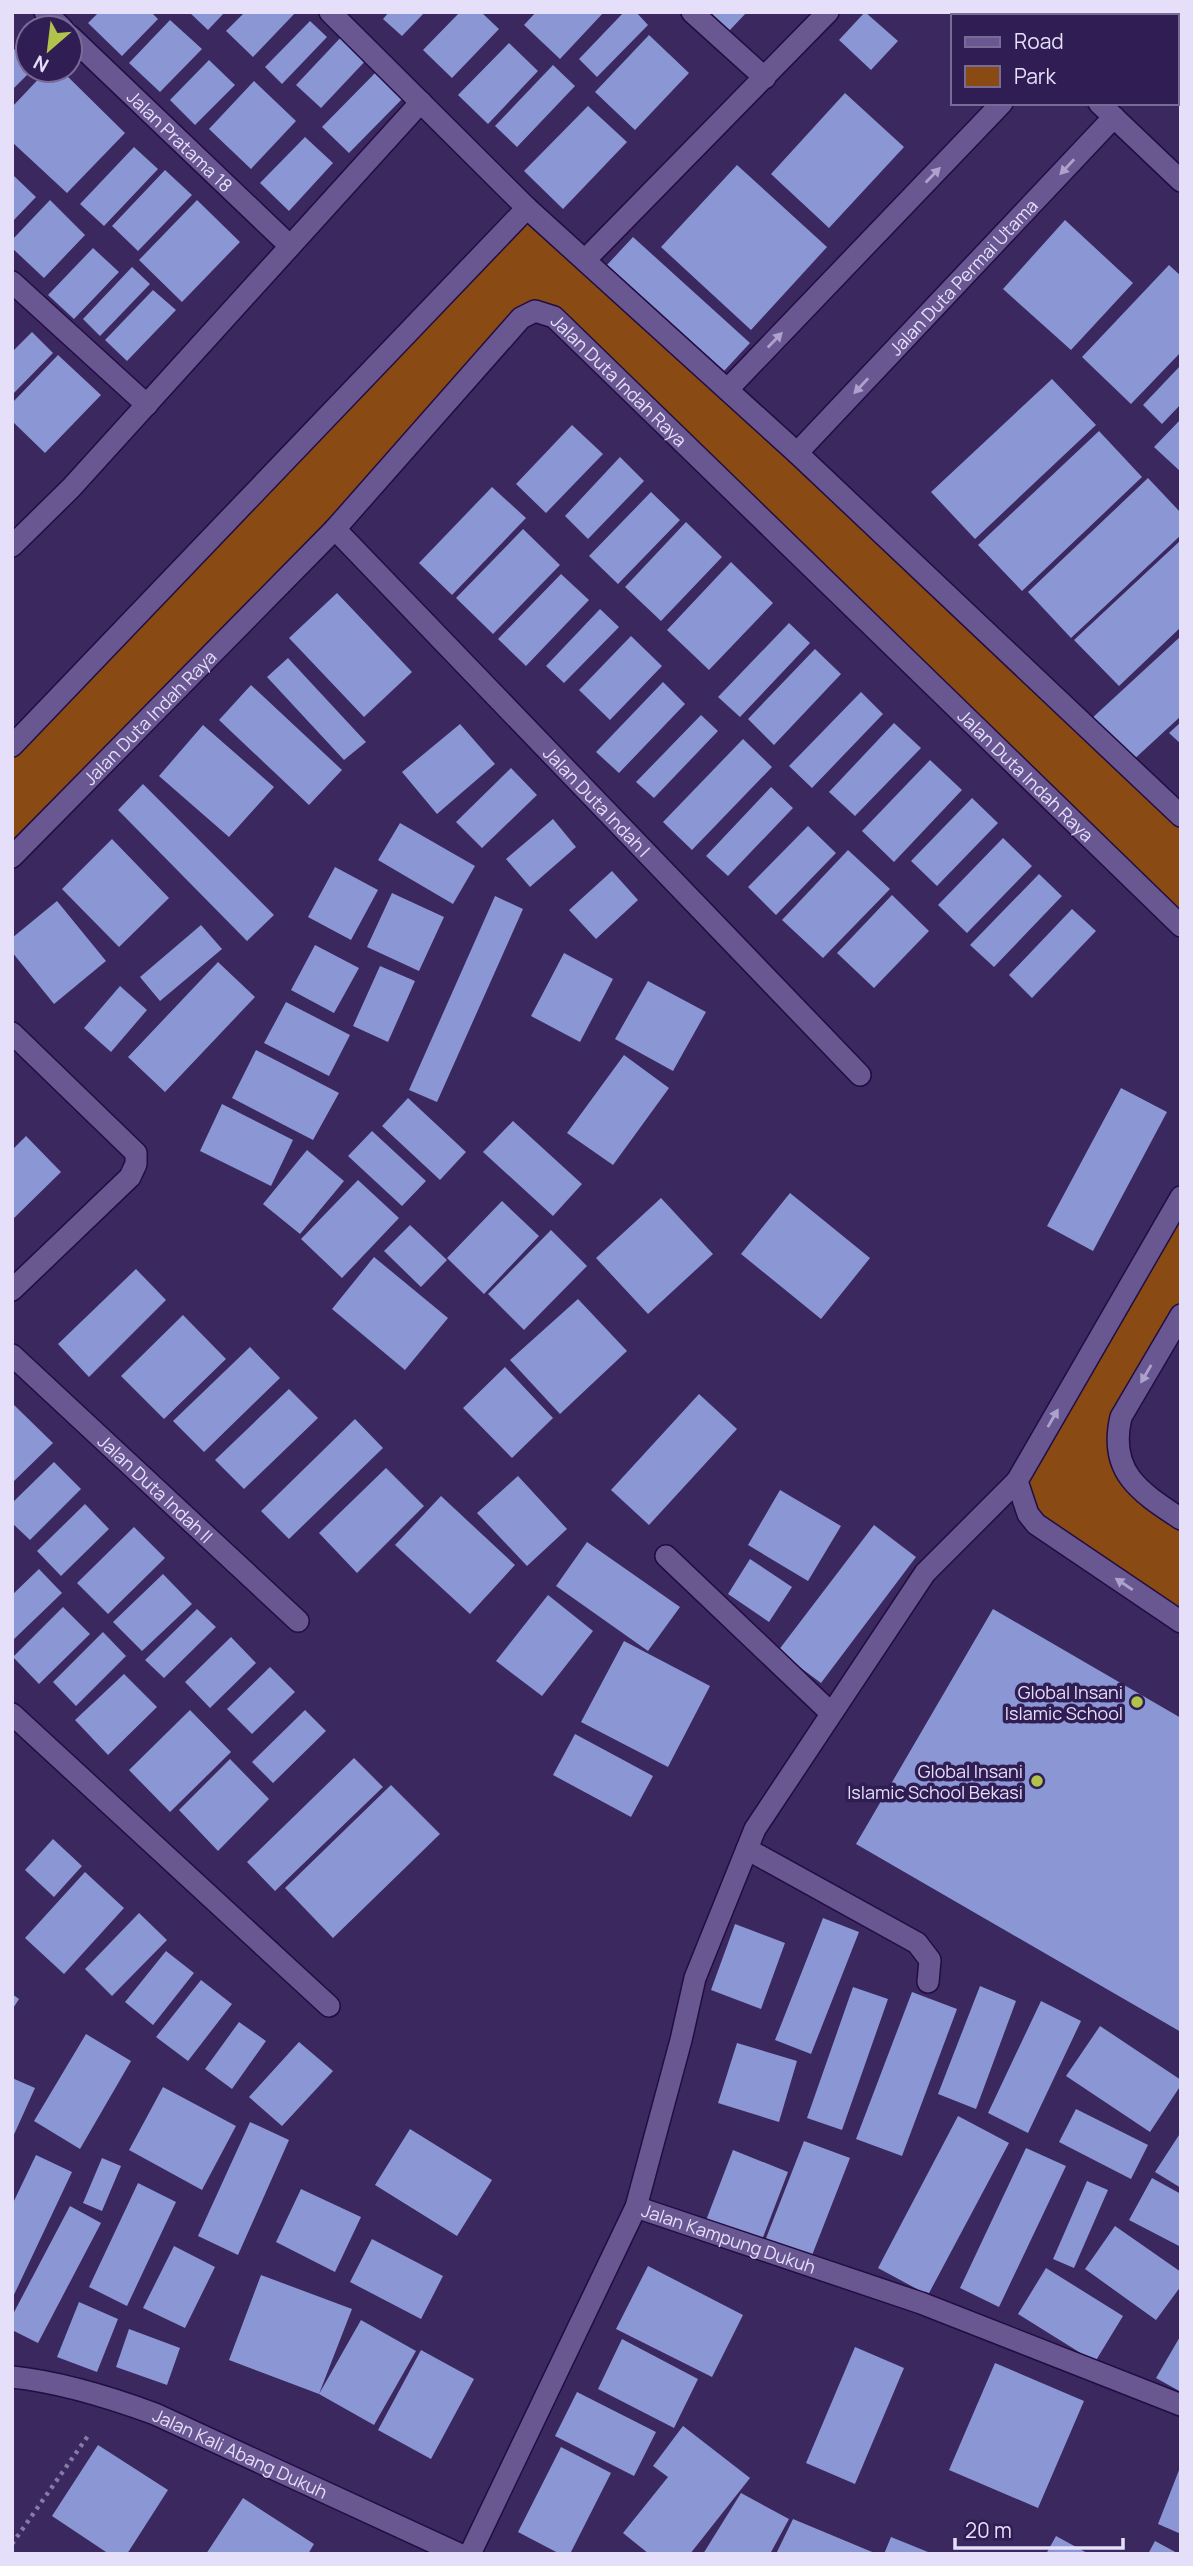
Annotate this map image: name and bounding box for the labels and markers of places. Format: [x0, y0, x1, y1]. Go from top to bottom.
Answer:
place label: Global Insani Islamic School [1005, 1680, 1123, 1725]
marker: Global Insani Islamic School [1129, 1694, 1145, 1710]
place label: Global Insani Islamic School Bekasi [847, 1759, 1023, 1804]
marker: Global Insani Islamic School Bekasi [1029, 1773, 1045, 1789]

